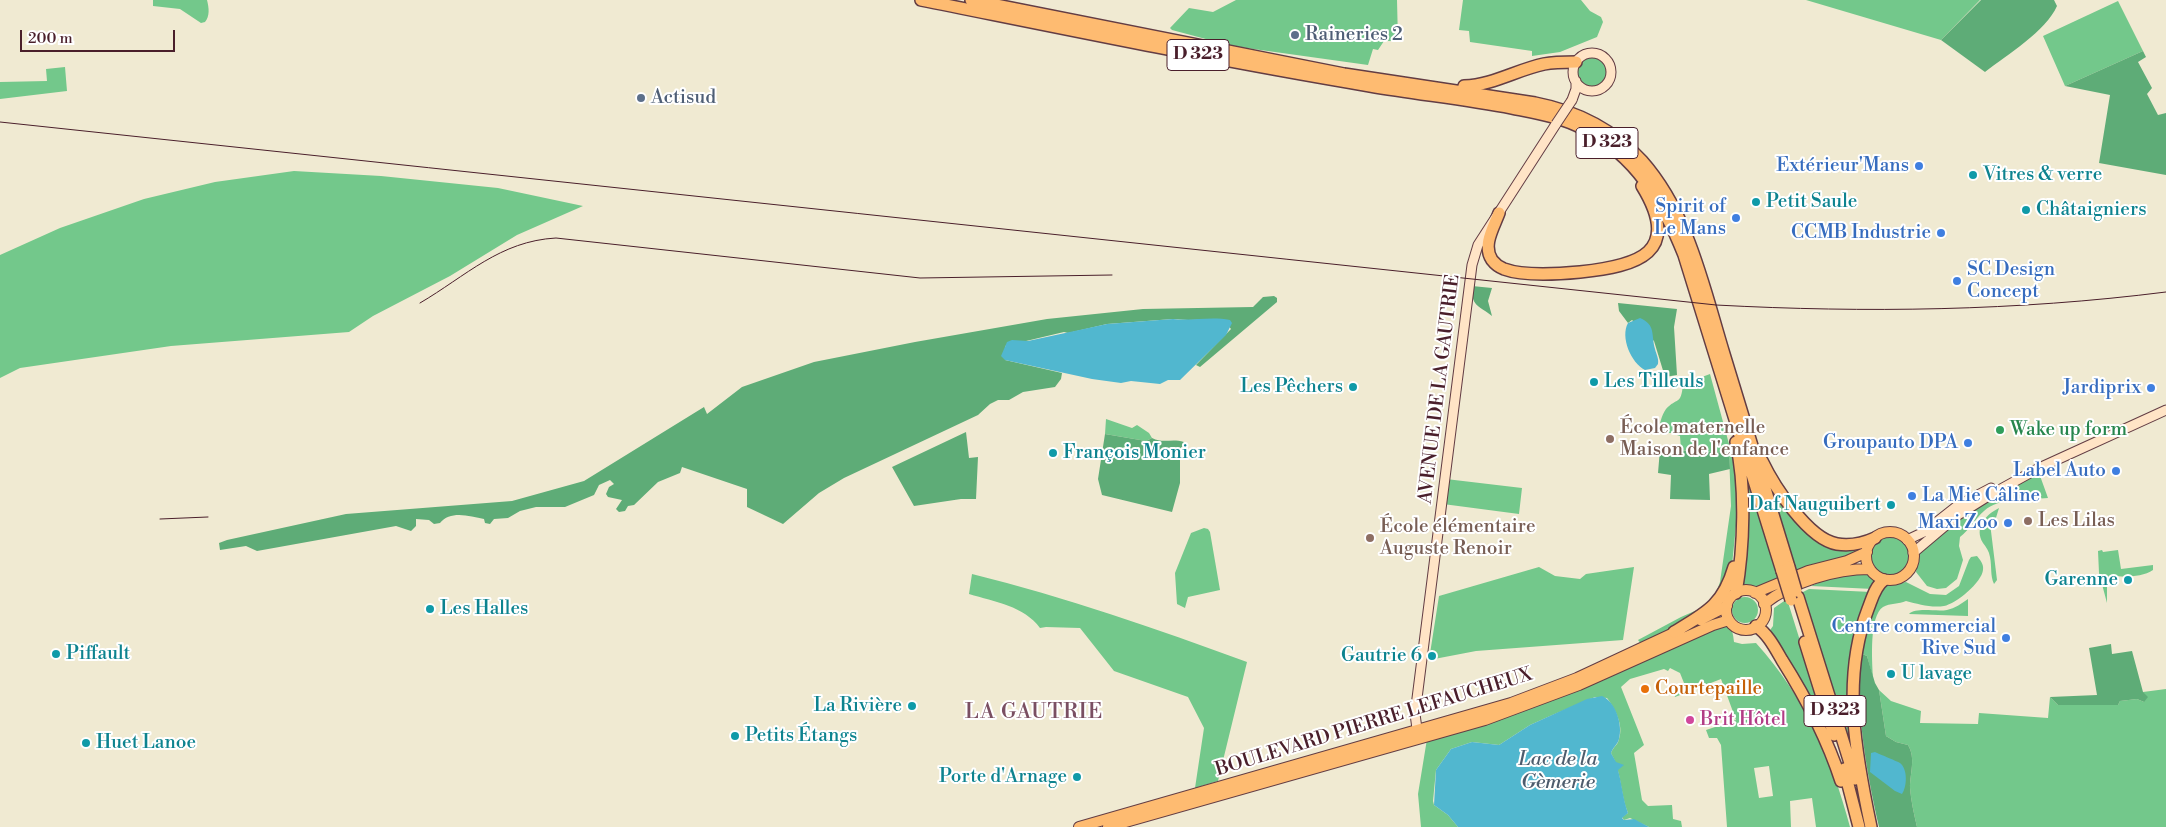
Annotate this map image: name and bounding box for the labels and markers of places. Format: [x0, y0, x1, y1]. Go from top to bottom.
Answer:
place label: Raineries 2 [1305, 24, 1403, 46]
marker: Raineries 2 [1289, 29, 1301, 41]
place label: Actisud [651, 87, 716, 109]
marker: Actisud [635, 92, 647, 104]
place label: Extérieur'Mans [1776, 155, 1909, 177]
marker: Extérieur'Mans [1913, 160, 1925, 172]
place label: Vitres & verre [1983, 164, 2102, 186]
marker: Vitres & verre [1967, 169, 1979, 181]
place label: Petit Saule [1766, 191, 1857, 213]
place label: Spirit of Le Mans [1654, 196, 1726, 240]
marker: Petit Saule [1750, 196, 1762, 208]
place label: Châtaigniers [2036, 199, 2146, 221]
marker: Châtaigniers [2020, 204, 2032, 216]
marker: Spirit of Le Mans [1730, 212, 1742, 224]
place label: CCMB Industrie [1791, 222, 1931, 244]
marker: CCMB Industrie [1935, 227, 1947, 239]
place label: SC Design Concept [1967, 259, 2055, 303]
marker: SC Design Concept [1951, 275, 1963, 287]
place label: Les Tilleuls [1604, 371, 1704, 393]
place label: Les Pêchers [1240, 376, 1343, 398]
marker: Les Tilleuls [1588, 376, 1600, 388]
place label: Jardiprix [2063, 377, 2141, 399]
marker: Les Pêchers [1347, 381, 1359, 393]
marker: Jardiprix [2145, 382, 2157, 394]
place label: École maternelle Maison de l'enfance [1620, 417, 1789, 461]
place label: Wake up form [2010, 419, 2127, 441]
marker: Wake up form [1994, 424, 2006, 436]
place label: Groupauto DPA [1823, 432, 1958, 454]
marker: École maternelle Maison de l'enfance [1604, 433, 1616, 445]
marker: Groupauto DPA [1962, 437, 1974, 449]
place label: François Monier [1063, 442, 1206, 464]
marker: François Monier [1047, 447, 1059, 459]
place label: Label Auto [2013, 460, 2106, 482]
marker: Label Auto [2110, 465, 2122, 477]
place label: La Mie Câline [1922, 485, 2040, 507]
marker: La Mie Câline [1906, 490, 1918, 502]
place label: Daf Nauguibert [1749, 494, 1881, 516]
marker: Daf Nauguibert [1885, 499, 1897, 511]
place label: Les Lilas [2038, 510, 2115, 532]
place label: Maxi Zoo [1918, 512, 1998, 534]
marker: Les Lilas [2022, 515, 2034, 527]
place label: École élémentaire Auguste Renoir [1380, 516, 1535, 560]
marker: Maxi Zoo [2002, 517, 2014, 529]
marker: École élémentaire Auguste Renoir [1364, 532, 1376, 544]
place label: Garenne [2044, 569, 2118, 591]
marker: Garenne [2122, 574, 2134, 586]
place label: Les Halles [440, 598, 528, 620]
marker: Les Halles [424, 603, 436, 615]
place label: Centre commercial Rive Sud [1831, 616, 1996, 660]
marker: Centre commercial Rive Sud [2000, 632, 2012, 644]
place label: Piffault [66, 643, 130, 665]
place label: Gautrie 6 [1341, 645, 1422, 667]
marker: Piffault [50, 648, 62, 660]
marker: Gautrie 6 [1426, 650, 1438, 662]
place label: U lavage [1901, 663, 1972, 685]
marker: U lavage [1885, 668, 1897, 680]
place label: Courtepaille [1655, 678, 1762, 700]
marker: Courtepaille [1639, 683, 1651, 695]
place label: La Rivière [814, 695, 902, 717]
marker: La Rivière [906, 700, 918, 712]
place label: Brit Hôtel [1700, 709, 1786, 731]
marker: Brit Hôtel [1684, 714, 1696, 726]
place label: Petits Étangs [745, 725, 857, 747]
marker: Petits Étangs [729, 730, 741, 742]
place label: Huet Lanoe [96, 732, 196, 754]
marker: Huet Lanoe [80, 737, 92, 749]
place label: Porte d'Arnage [939, 766, 1067, 788]
marker: Porte d'Arnage [1071, 771, 1083, 783]

